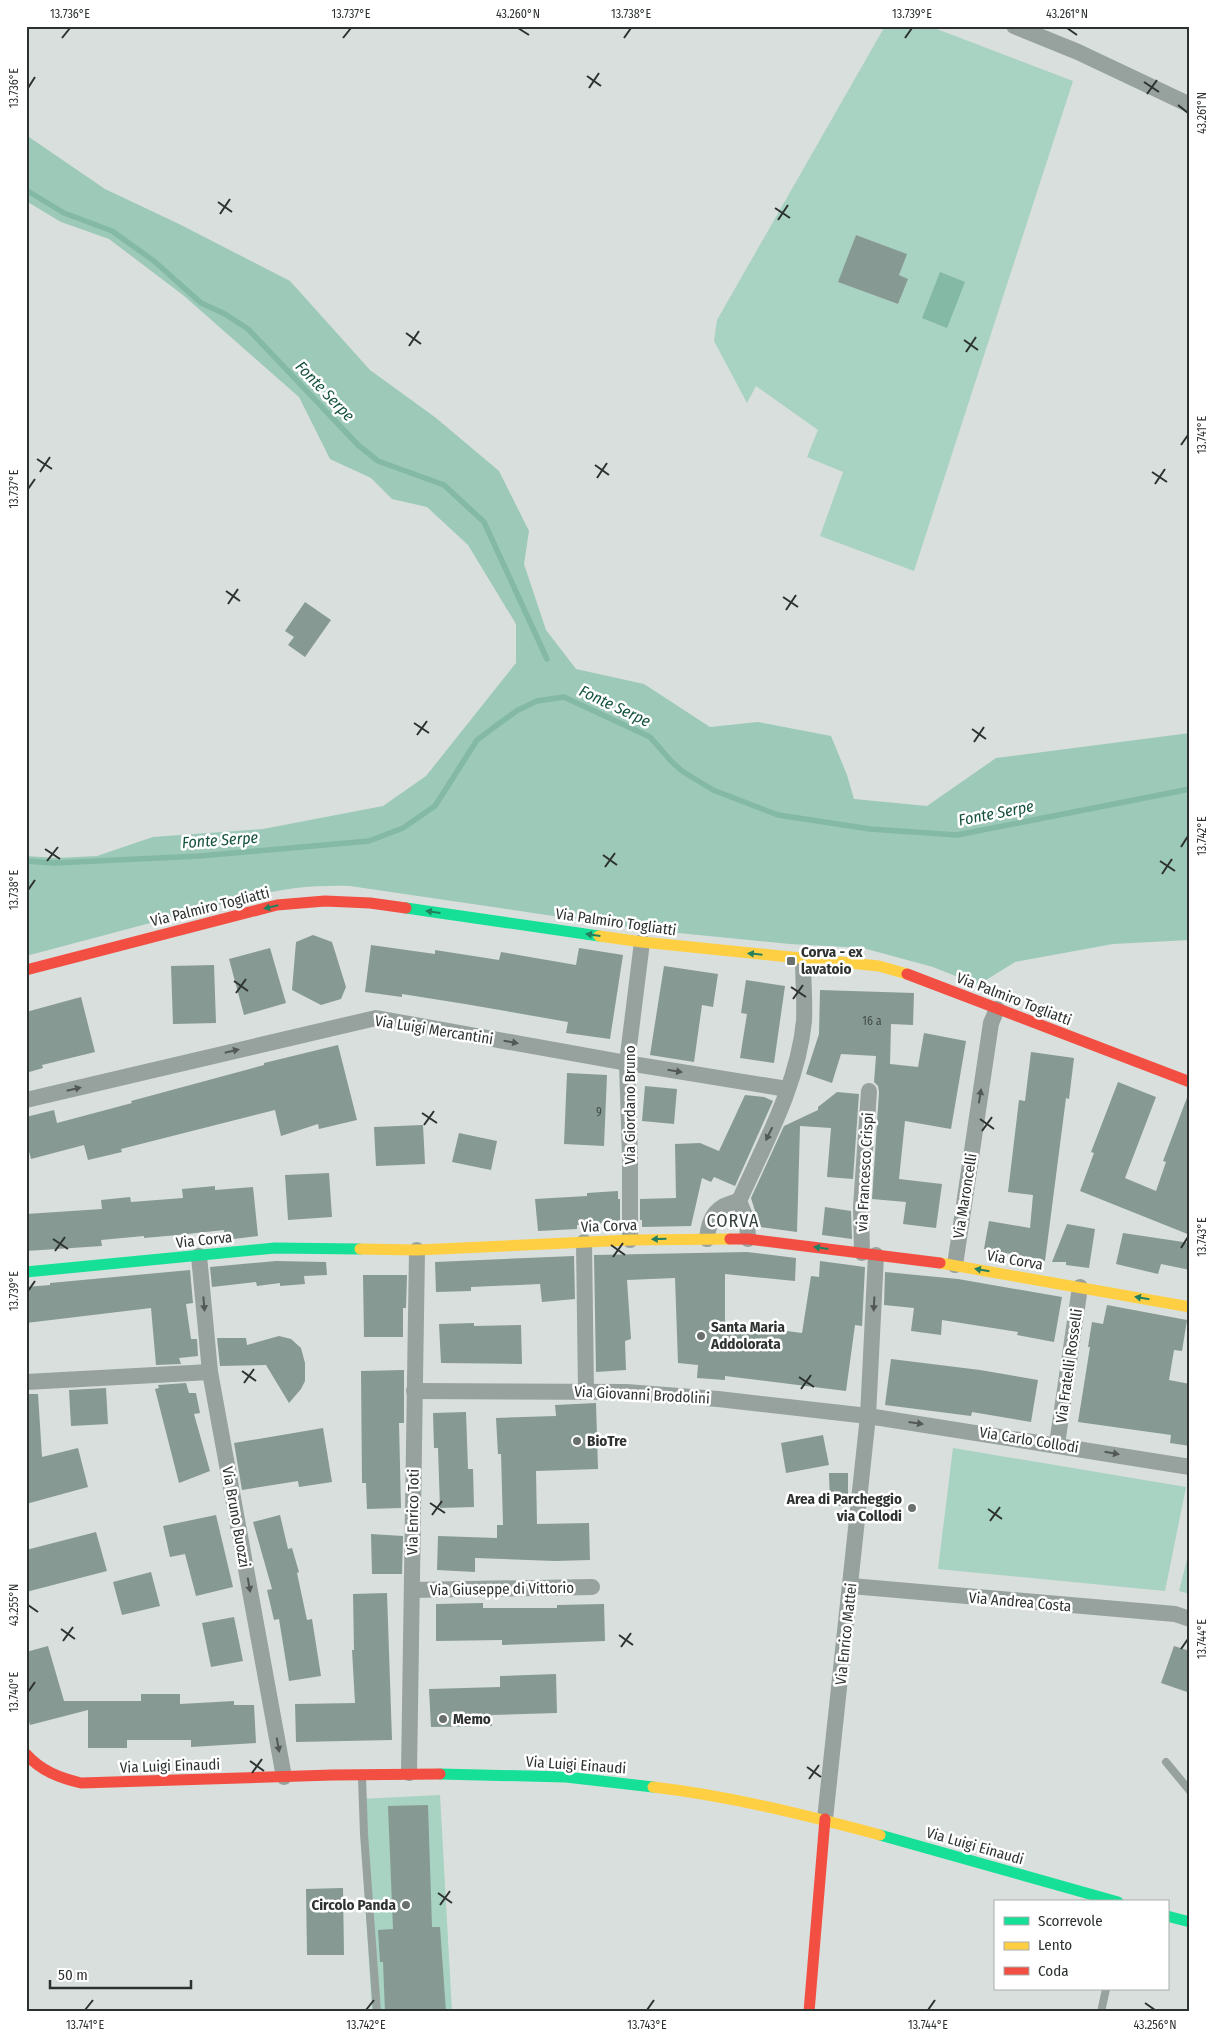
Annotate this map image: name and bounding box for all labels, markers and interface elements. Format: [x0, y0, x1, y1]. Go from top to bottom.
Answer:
text: 13.736°E [50, 7, 90, 21]
text: 13.737°E [331, 7, 371, 21]
text: 43.260°N [496, 7, 540, 21]
text: 13.738°E [611, 7, 651, 21]
text: 13.739°E [892, 7, 932, 21]
text: 43.261°N [1046, 7, 1088, 21]
text: 13.736°E [7, 68, 21, 108]
text: 43.261°N [1195, 92, 1209, 134]
water label: Fonte Serpe [292, 357, 359, 425]
text: 13.741°E [1195, 416, 1209, 454]
text: 13.737°E [7, 469, 21, 509]
water label: Fonte Serpe [576, 681, 654, 731]
water label: Fonte Serpe [957, 796, 1036, 830]
text: 13.742°E [1195, 816, 1209, 856]
water label: Fonte Serpe [181, 828, 259, 852]
text: 13.738°E [7, 870, 21, 910]
street label: Via Palmiro Togliatti [149, 884, 271, 930]
one-way arrow [264, 903, 279, 911]
street label: Via Palmiro Togliatti [554, 905, 678, 939]
one-way arrow [424, 908, 440, 916]
one-way arrow [585, 931, 601, 939]
place label: Corva - ex lavatoio [801, 943, 864, 978]
one-way arrow [746, 950, 762, 958]
marker: Corva - ex lavatoio [785, 955, 797, 967]
street label: Via Palmiro Togliatti [954, 969, 1074, 1029]
street label: Via Luigi Mercantini [374, 1012, 494, 1048]
house number: 16 a [862, 1014, 882, 1028]
one-way arrow [503, 1039, 519, 1047]
street label: Via Giordano Bruno [621, 1045, 639, 1165]
one-way arrow [224, 1047, 239, 1055]
one-way arrow [667, 1067, 683, 1075]
one-way arrow [66, 1085, 81, 1093]
one-way arrow [977, 1087, 985, 1103]
house number: 9 [596, 1105, 602, 1119]
street label: via Francesco Crispi [853, 1112, 877, 1232]
one-way arrow [765, 1127, 773, 1141]
street label: Via Maroncelli [949, 1152, 981, 1240]
district label: CORVA [706, 1210, 760, 1232]
street label: Via Corva [580, 1216, 638, 1236]
text: 13.743°E [1195, 1217, 1209, 1257]
street label: Via Corva [175, 1228, 233, 1252]
one-way arrow [651, 1235, 667, 1243]
one-way arrow [812, 1244, 828, 1252]
street label: Via Corva [986, 1246, 1044, 1274]
one-way arrow [973, 1265, 989, 1273]
text: 13.739°E [7, 1271, 21, 1311]
one-way arrow [1133, 1294, 1149, 1302]
one-way arrow [869, 1296, 877, 1312]
one-way arrow [200, 1297, 208, 1313]
street label: Via Fratelli Rosselli [1052, 1308, 1086, 1424]
place label: Santa Maria Addolorata [710, 1318, 785, 1353]
marker: Santa Maria Addolorata [695, 1330, 707, 1342]
street label: Via Giovanni Brodolini [574, 1382, 710, 1408]
one-way arrow [909, 1420, 925, 1428]
street label: Via Carlo Collodi [978, 1423, 1080, 1457]
place label: BioTre [587, 1432, 627, 1450]
marker: BioTre [571, 1435, 583, 1447]
one-way arrow [1104, 1450, 1120, 1458]
street label: Via Bruno Buozzi [218, 1465, 254, 1569]
street label: Via Enrico Toti [403, 1469, 423, 1555]
place label: Area di Parcheggio via Collodi [786, 1490, 902, 1525]
marker: Area di Parcheggio via Collodi [906, 1502, 918, 1514]
one-way arrow [245, 1578, 253, 1593]
street label: Via Giuseppe di Vittorio [430, 1579, 574, 1599]
street label: Via Enrico Mattei [832, 1582, 860, 1686]
text: 43.255°N [7, 1584, 21, 1626]
street label: Via Andrea Costa [968, 1589, 1072, 1615]
text: 13.744°E [1195, 1619, 1209, 1659]
text: 13.740°E [7, 1671, 21, 1712]
place label: Memo [453, 1710, 491, 1728]
marker: Memo [437, 1713, 449, 1725]
one-way arrow [275, 1738, 283, 1754]
street label: Via Luigi Einaudi [525, 1753, 627, 1777]
street label: Via Luigi Einaudi [119, 1755, 221, 1777]
street label: Via Luigi Einaudi [924, 1824, 1026, 1868]
place label: Circolo Panda [311, 1896, 397, 1914]
marker: Circolo Panda [400, 1899, 412, 1911]
legend [994, 1900, 1168, 1990]
text: Scorrevole [1038, 1912, 1103, 1930]
text: Lento [1038, 1936, 1072, 1954]
scale bar [50, 1958, 191, 1990]
text: Coda [1038, 1962, 1069, 1980]
text: 50 m [58, 1966, 88, 1984]
text: 13.741°E [66, 2018, 104, 2032]
text: 13.742°E [346, 2018, 386, 2032]
text: 13.743°E [627, 2018, 667, 2032]
text: 13.744°E [908, 2018, 948, 2032]
text: 43.256°N [1133, 2018, 1177, 2032]

